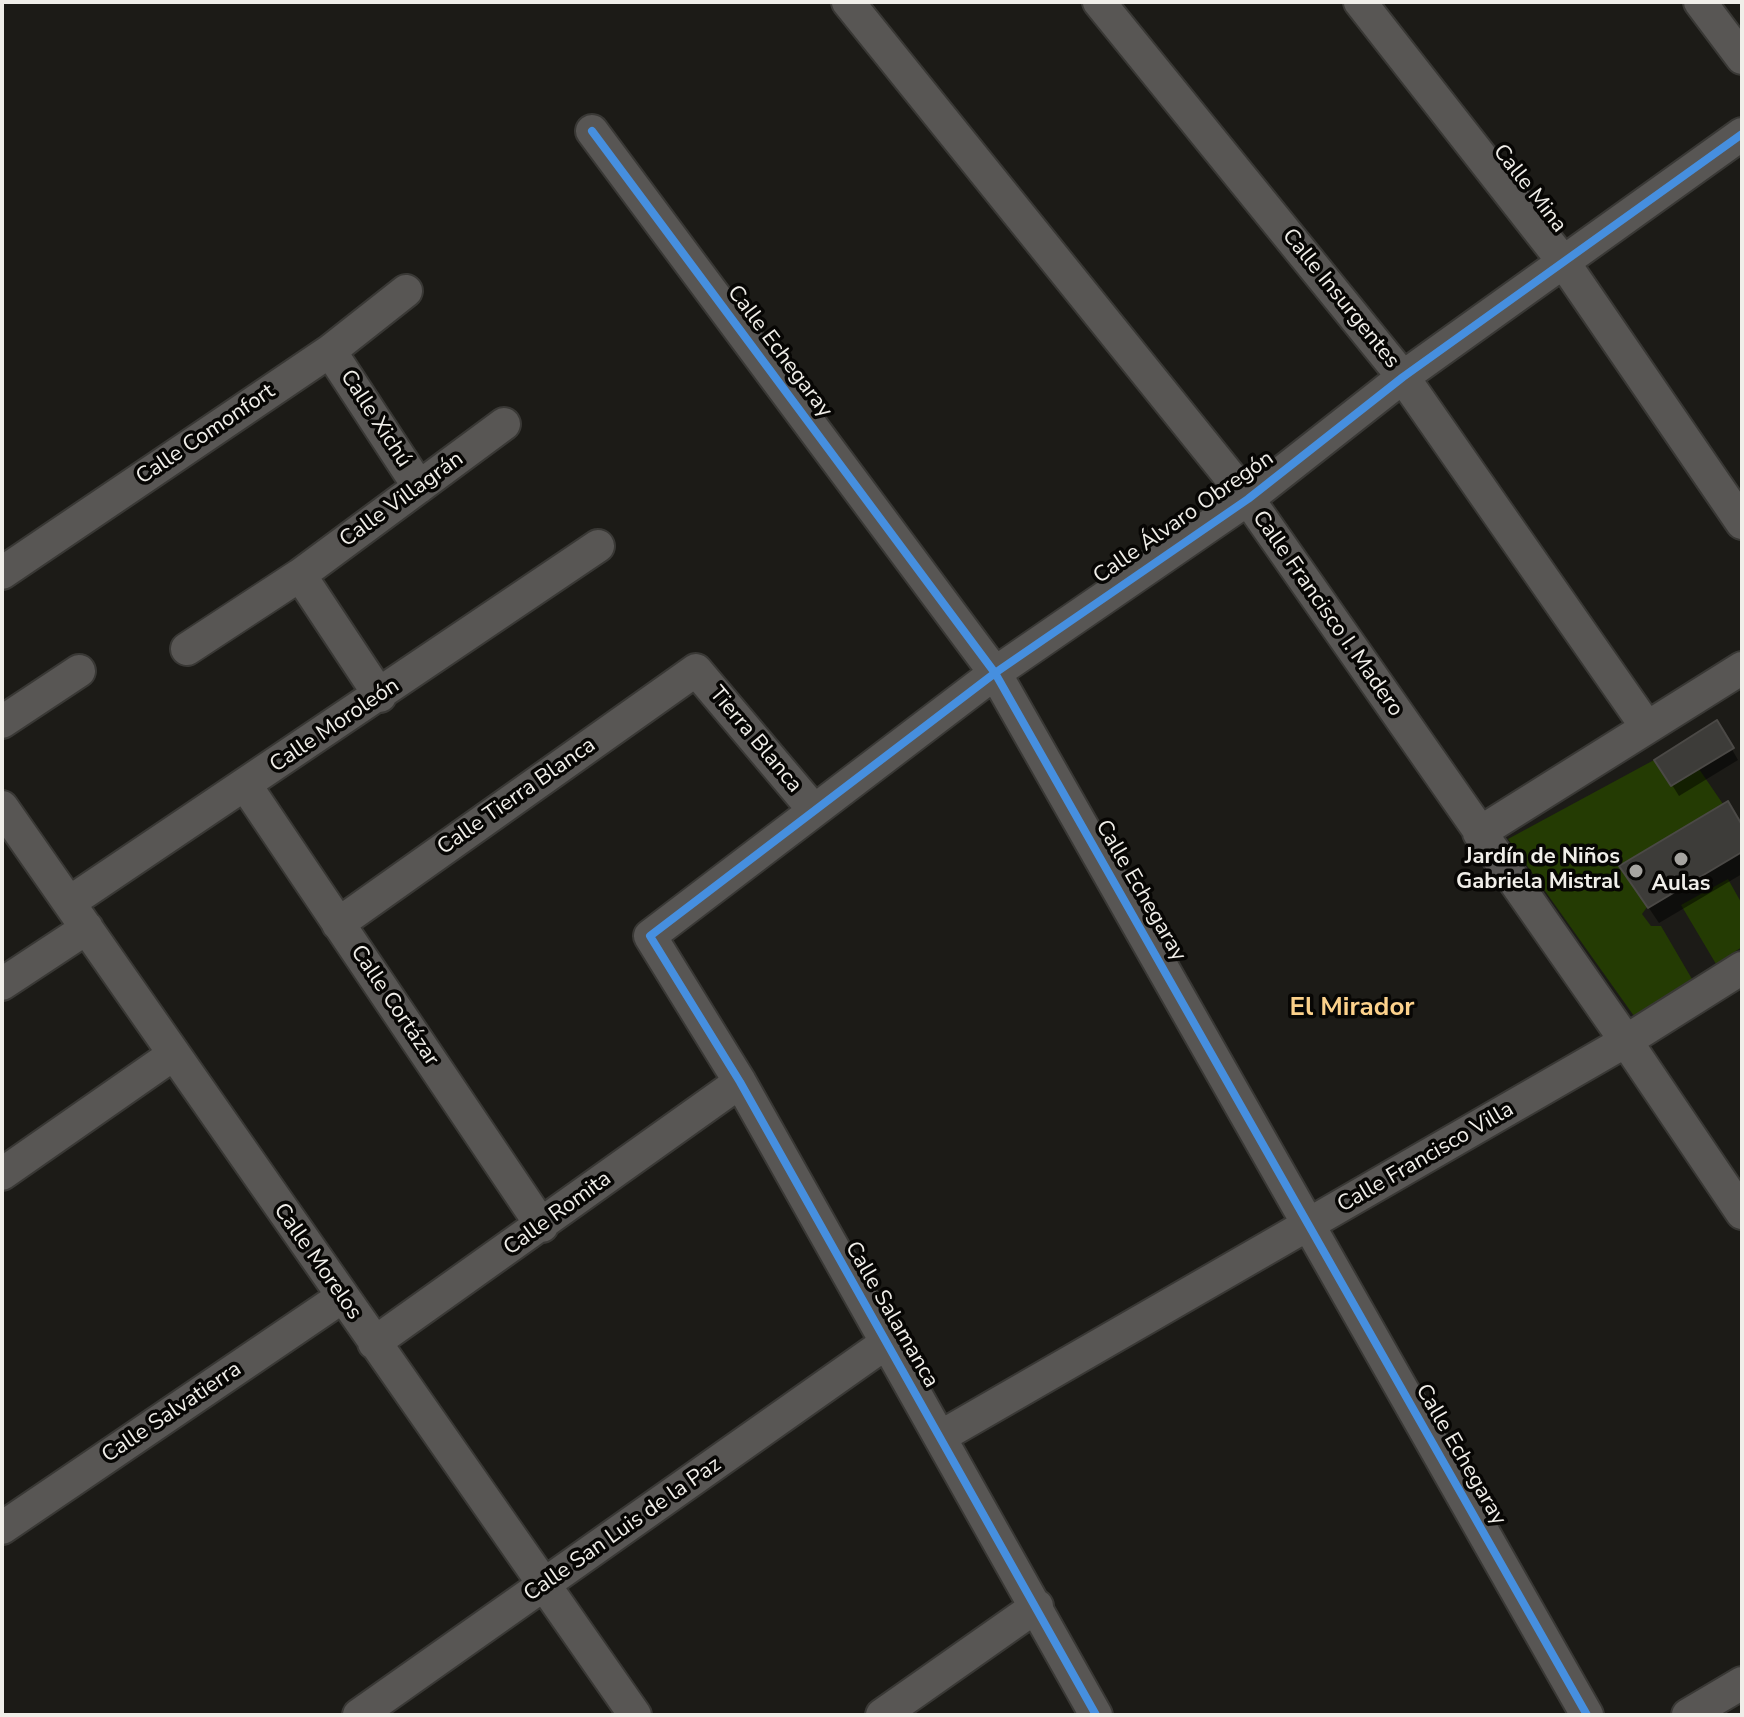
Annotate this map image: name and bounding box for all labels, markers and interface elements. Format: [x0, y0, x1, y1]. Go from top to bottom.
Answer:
street label: Calle Mina [1486, 140, 1572, 238]
street label: Calle Insurgentes [1276, 224, 1404, 374]
street label: Calle Echegaray [721, 281, 837, 423]
street label: Calle Xichú [334, 365, 416, 473]
street label: Calle Comonfort [132, 379, 280, 491]
street label: Calle Villagrán [335, 446, 469, 554]
street label: Calle Álvaro Obregón [1089, 446, 1279, 590]
street label: Calle Francisco I. Madero [1246, 506, 1408, 722]
street label: Calle Moroleón [265, 673, 405, 779]
street label: Tierra Blanca [703, 682, 807, 798]
street label: Calle Tierra Blanca [433, 733, 601, 861]
street label: Calle Echegaray [1089, 816, 1191, 966]
place label: Jardín de Niños Gabriela Mistral [1456, 845, 1620, 896]
marker: Aulas [1672, 850, 1690, 868]
marker: Jardín de Niños Gabriela Mistral [1627, 862, 1645, 880]
place label: Aulas [1652, 872, 1710, 898]
street label: Calle Cortázar [344, 941, 444, 1071]
district label: El Mirador [1289, 993, 1415, 1025]
street label: Calle Francisco Villa [1333, 1097, 1519, 1219]
street label: Calle Romita [499, 1166, 617, 1262]
street label: Calle Morelos [267, 1199, 367, 1325]
street label: Calle Salamanca [838, 1237, 944, 1393]
street label: Calle Salvatierra [97, 1357, 247, 1469]
street label: Calle Echegaray [1409, 1380, 1511, 1530]
street label: Calle San Luis de la Paz [519, 1452, 727, 1608]

